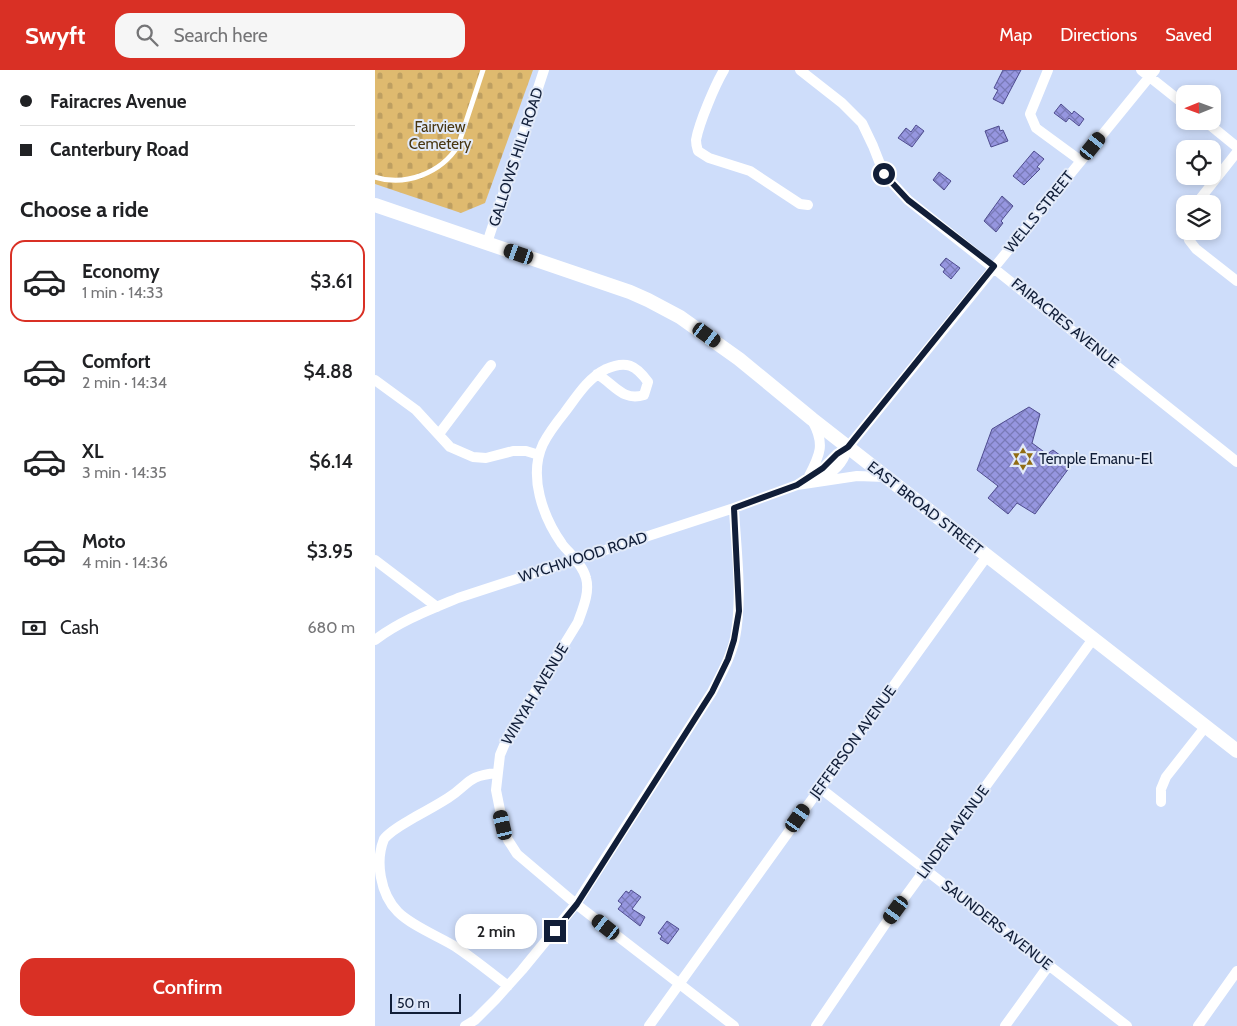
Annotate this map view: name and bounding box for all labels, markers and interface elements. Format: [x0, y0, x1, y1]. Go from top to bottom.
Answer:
search box [115, 13, 465, 58]
text: Swyft [25, 21, 85, 50]
icon: search [133, 21, 161, 49]
text: Search here [173, 24, 268, 47]
text: Map [999, 24, 1032, 46]
text: Directions [1060, 24, 1137, 46]
text: Saved [1165, 24, 1212, 46]
street label: GALLOWS HILL ROAD [485, 85, 547, 229]
north arrow [1176, 85, 1221, 130]
map controls [1176, 85, 1221, 240]
text: Fairacres Avenue [50, 90, 187, 113]
park label: Fairview Cemetery [409, 118, 472, 153]
car [1077, 130, 1108, 162]
text: Canterbury Road [50, 138, 189, 161]
button: locate [1176, 140, 1221, 185]
route start [873, 163, 895, 185]
street label: WELLS STREET [1001, 167, 1077, 257]
button: layers [1176, 195, 1221, 240]
text: Choose a ride [20, 196, 149, 223]
car [502, 242, 535, 266]
icon: car [22, 259, 67, 304]
text: Economy [82, 260, 160, 283]
text: $3.61 [310, 270, 353, 293]
street label: FAIRACRES AVENUE [1008, 274, 1122, 372]
text: 1 min · 14:33 [82, 283, 163, 302]
car [690, 320, 723, 350]
icon: car [22, 349, 67, 394]
text: Comfort [82, 350, 151, 373]
text: $4.88 [303, 360, 353, 383]
text: 2 min · 14:34 [82, 373, 167, 392]
icon: car [22, 439, 67, 484]
text: XL [82, 440, 103, 463]
synagogue icon: Temple Emanu-El [1010, 446, 1036, 472]
text: $6.14 [309, 450, 353, 473]
place label: Temple Emanu-El [1039, 450, 1153, 468]
street label: EAST BROAD STREET [864, 458, 986, 558]
text: 3 min · 14:35 [82, 463, 167, 482]
street label: WYCHWOOD ROAD [516, 528, 650, 586]
icon: car [22, 529, 67, 574]
text: Moto [82, 530, 126, 553]
text: $3.95 [307, 540, 353, 563]
text: 4 min · 14:36 [82, 553, 168, 572]
icon: cash [20, 614, 48, 642]
text: Cash [60, 616, 99, 639]
text: 680 m [307, 618, 355, 637]
street label: WINYAH AVENUE [498, 640, 572, 748]
street label: JEFFERSON AVENUE [805, 682, 900, 803]
street label: LINDEN AVENUE [913, 782, 993, 882]
car [783, 801, 812, 835]
car [492, 809, 513, 841]
street label: SAUNDERS AVENUE [938, 876, 1056, 974]
car [881, 893, 910, 927]
car [589, 912, 622, 942]
callout: 2 min [455, 914, 537, 948]
route end [544, 920, 566, 942]
text: 2 min [477, 922, 515, 941]
button: Confirm [20, 958, 355, 1016]
scale bar [390, 991, 461, 1014]
text: 50 m [397, 994, 430, 1012]

